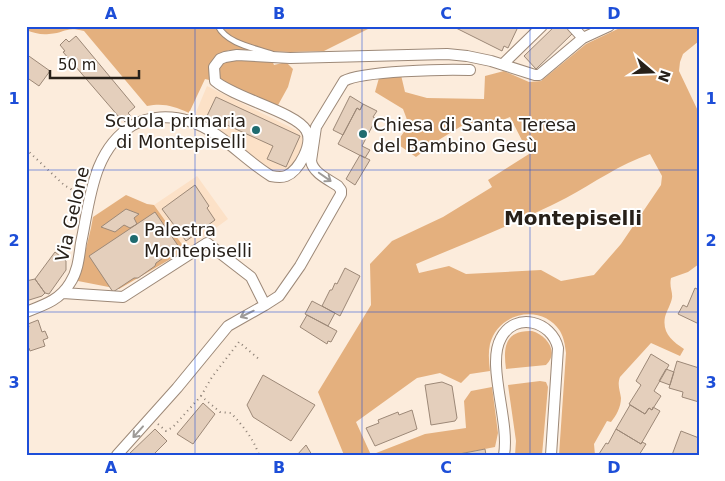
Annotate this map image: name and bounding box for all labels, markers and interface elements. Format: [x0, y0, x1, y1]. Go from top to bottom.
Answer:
text: A [105, 4, 118, 23]
text: B [273, 4, 285, 23]
text: C [440, 4, 452, 23]
text: D [607, 4, 621, 23]
scale bar [50, 48, 139, 80]
north arrow [628, 48, 678, 98]
text: 50 m [58, 56, 96, 74]
text: N [655, 68, 674, 84]
text: 1 [8, 89, 20, 108]
text: 1 [705, 89, 717, 108]
place label: Scuola primaria di Montepiselli [105, 110, 246, 152]
place label: Chiesa di Santa Teresa del Bambino Gesù [373, 114, 577, 156]
marker: Scuola primaria di Montepiselli [250, 124, 262, 136]
marker: Chiesa di Santa Teresa del Bambino Gesù [357, 128, 369, 140]
street label: Via Gelone [51, 164, 93, 264]
one-way arrow [318, 172, 332, 182]
district label: Montepiselli [504, 206, 642, 230]
place label: Palestra Montepiselli [144, 219, 252, 261]
text: 2 [8, 231, 20, 250]
text: 2 [705, 231, 717, 250]
marker: Palestra Montepiselli [128, 233, 140, 245]
one-way arrow [240, 309, 255, 319]
text: 3 [8, 373, 20, 392]
text: 3 [705, 373, 717, 392]
one-way arrow [132, 425, 143, 438]
text: A [105, 458, 118, 477]
text: B [273, 458, 285, 477]
text: C [440, 458, 452, 477]
text: D [607, 458, 621, 477]

